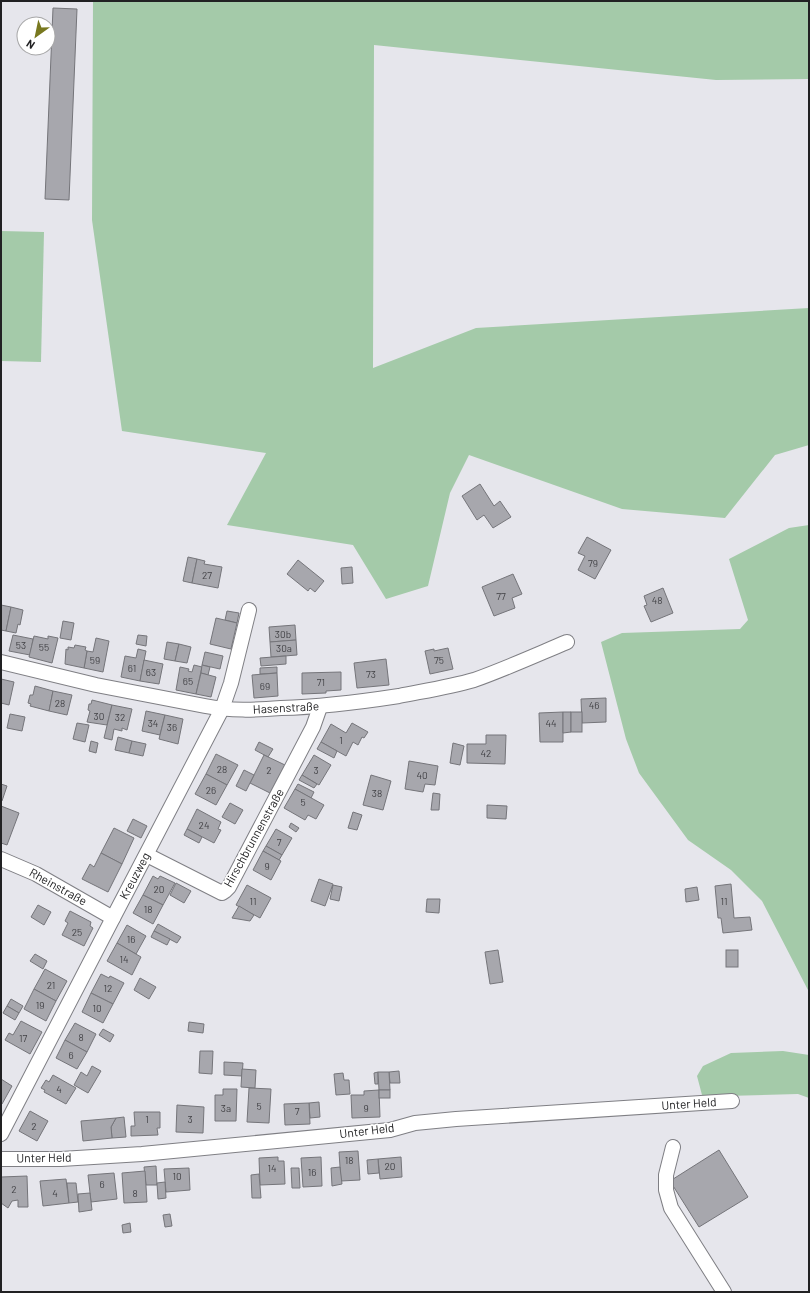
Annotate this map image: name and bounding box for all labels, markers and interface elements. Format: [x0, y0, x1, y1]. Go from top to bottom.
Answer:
north arrow [16, 16, 56, 56]
text: N [24, 37, 37, 52]
house number: 79 [588, 557, 598, 569]
house number: 27 [202, 569, 212, 581]
house number: 77 [496, 590, 506, 602]
house number: 48 [652, 594, 662, 606]
house number: 30b [275, 628, 291, 640]
house number: 53 [16, 639, 26, 651]
house number: 55 [39, 641, 49, 653]
house number: 30a [276, 642, 292, 654]
house number: 59 [90, 654, 100, 666]
house number: 75 [434, 654, 444, 666]
house number: 61 [128, 662, 136, 674]
house number: 63 [146, 666, 156, 678]
house number: 73 [366, 668, 376, 680]
house number: 65 [183, 675, 193, 687]
house number: 71 [317, 676, 325, 688]
house number: 69 [260, 680, 270, 692]
house number: 28 [55, 697, 65, 709]
street label: Hasenstraße [252, 698, 319, 716]
house number: 46 [589, 699, 599, 711]
house number: 30 [94, 710, 104, 722]
house number: 32 [115, 711, 125, 723]
house number: 34 [148, 717, 158, 729]
house number: 44 [545, 717, 557, 729]
house number: 36 [167, 721, 177, 733]
house number: 1 [339, 734, 343, 746]
house number: 42 [481, 747, 491, 759]
house number: 28 [217, 763, 227, 775]
house number: 2 [266, 764, 272, 776]
house number: 3 [313, 764, 319, 776]
house number: 40 [416, 769, 428, 781]
house number: 26 [206, 784, 216, 796]
street label: Hirschbrunnenstraße [220, 786, 286, 889]
house number: 38 [372, 787, 382, 799]
house number: 5 [300, 796, 306, 808]
house number: 24 [199, 819, 209, 831]
house number: 7 [277, 836, 282, 848]
street label: Kreuzweg [116, 850, 152, 901]
house number: 9 [264, 860, 270, 872]
street label: Rheinstraße [27, 865, 90, 908]
house number: 20 [153, 883, 165, 895]
house number: 11 [249, 895, 257, 907]
house number: 11 [720, 895, 728, 907]
house number: 18 [144, 903, 152, 915]
house number: 25 [72, 926, 82, 938]
house number: 16 [127, 933, 135, 945]
house number: 14 [119, 953, 129, 965]
house number: 21 [47, 979, 55, 991]
house number: 12 [104, 982, 112, 994]
house number: 19 [36, 999, 44, 1011]
house number: 10 [92, 1002, 102, 1014]
house number: 8 [78, 1031, 84, 1043]
house number: 17 [19, 1032, 27, 1044]
house number: 6 [68, 1049, 74, 1061]
house number: 4 [56, 1083, 62, 1095]
street label: Unter Held [661, 1094, 717, 1112]
house number: 5 [256, 1100, 262, 1112]
house number: 3a [221, 1102, 231, 1114]
house number: 9 [363, 1102, 369, 1114]
house number: 7 [295, 1105, 300, 1117]
house number: 1 [145, 1113, 149, 1125]
house number: 3 [187, 1113, 193, 1125]
house number: 2 [31, 1120, 37, 1132]
street label: Unter Held [339, 1120, 395, 1140]
street label: Unter Held [16, 1150, 72, 1164]
house number: 18 [345, 1154, 353, 1166]
house number: 20 [384, 1160, 396, 1172]
house number: 14 [267, 1162, 277, 1174]
house number: 16 [308, 1166, 316, 1178]
house number: 10 [172, 1170, 182, 1182]
house number: 6 [99, 1178, 105, 1190]
house number: 2 [11, 1183, 17, 1195]
house number: 4 [52, 1187, 58, 1199]
house number: 8 [132, 1187, 138, 1199]

